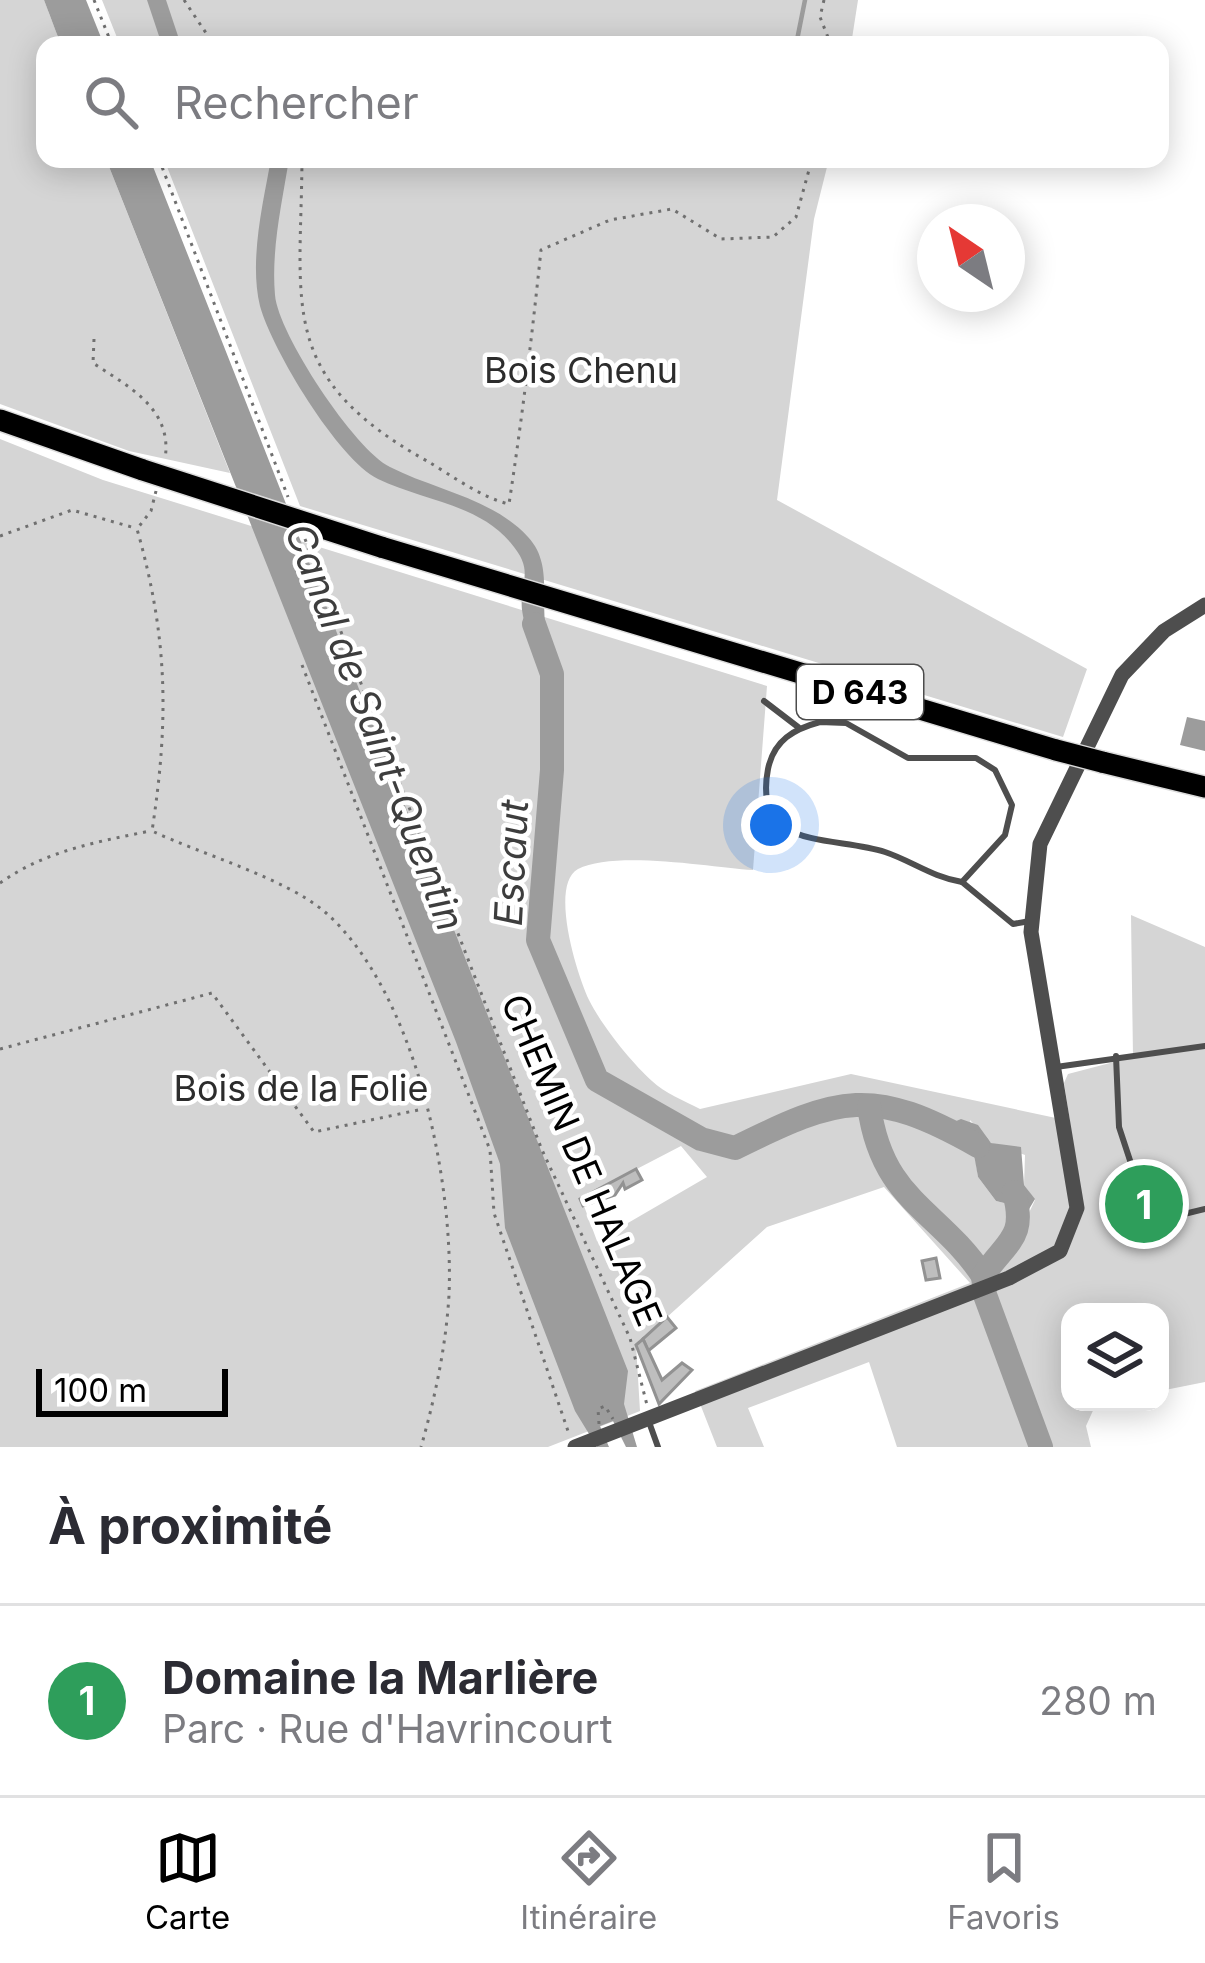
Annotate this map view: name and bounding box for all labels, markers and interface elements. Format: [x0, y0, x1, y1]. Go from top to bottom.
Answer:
search box [36, 36, 1169, 168]
icon: search [78, 69, 144, 135]
text: Rechercher [174, 75, 419, 130]
north arrow [917, 204, 1025, 312]
park label: Bois Chenu [484, 348, 678, 392]
water label: Canal de Saint-Quentin [276, 517, 475, 937]
road number: D 643 [797, 665, 923, 719]
your location [741, 795, 801, 855]
water label: Escaut [484, 798, 537, 927]
street label: CHEMIN DE HALAGE [492, 988, 672, 1332]
park label: Bois de la Folie [173, 1066, 429, 1110]
pin: 1 [1105, 1159, 1183, 1249]
map controls [1061, 1303, 1169, 1411]
button: layers [1061, 1303, 1169, 1411]
scale bar [36, 1363, 228, 1416]
text: 100 m [54, 1370, 147, 1410]
text: À proximité [48, 1495, 332, 1556]
text: Domaine la Marlière [162, 1650, 598, 1705]
text: 1 [79, 1677, 95, 1724]
text: 280 m [1039, 1677, 1157, 1724]
text: Parc · Rue d'Havrincourt [162, 1705, 613, 1752]
tab: Carte [145, 1825, 230, 1937]
tab: Itinéraire [520, 1825, 657, 1937]
tab: Favoris [947, 1825, 1060, 1937]

